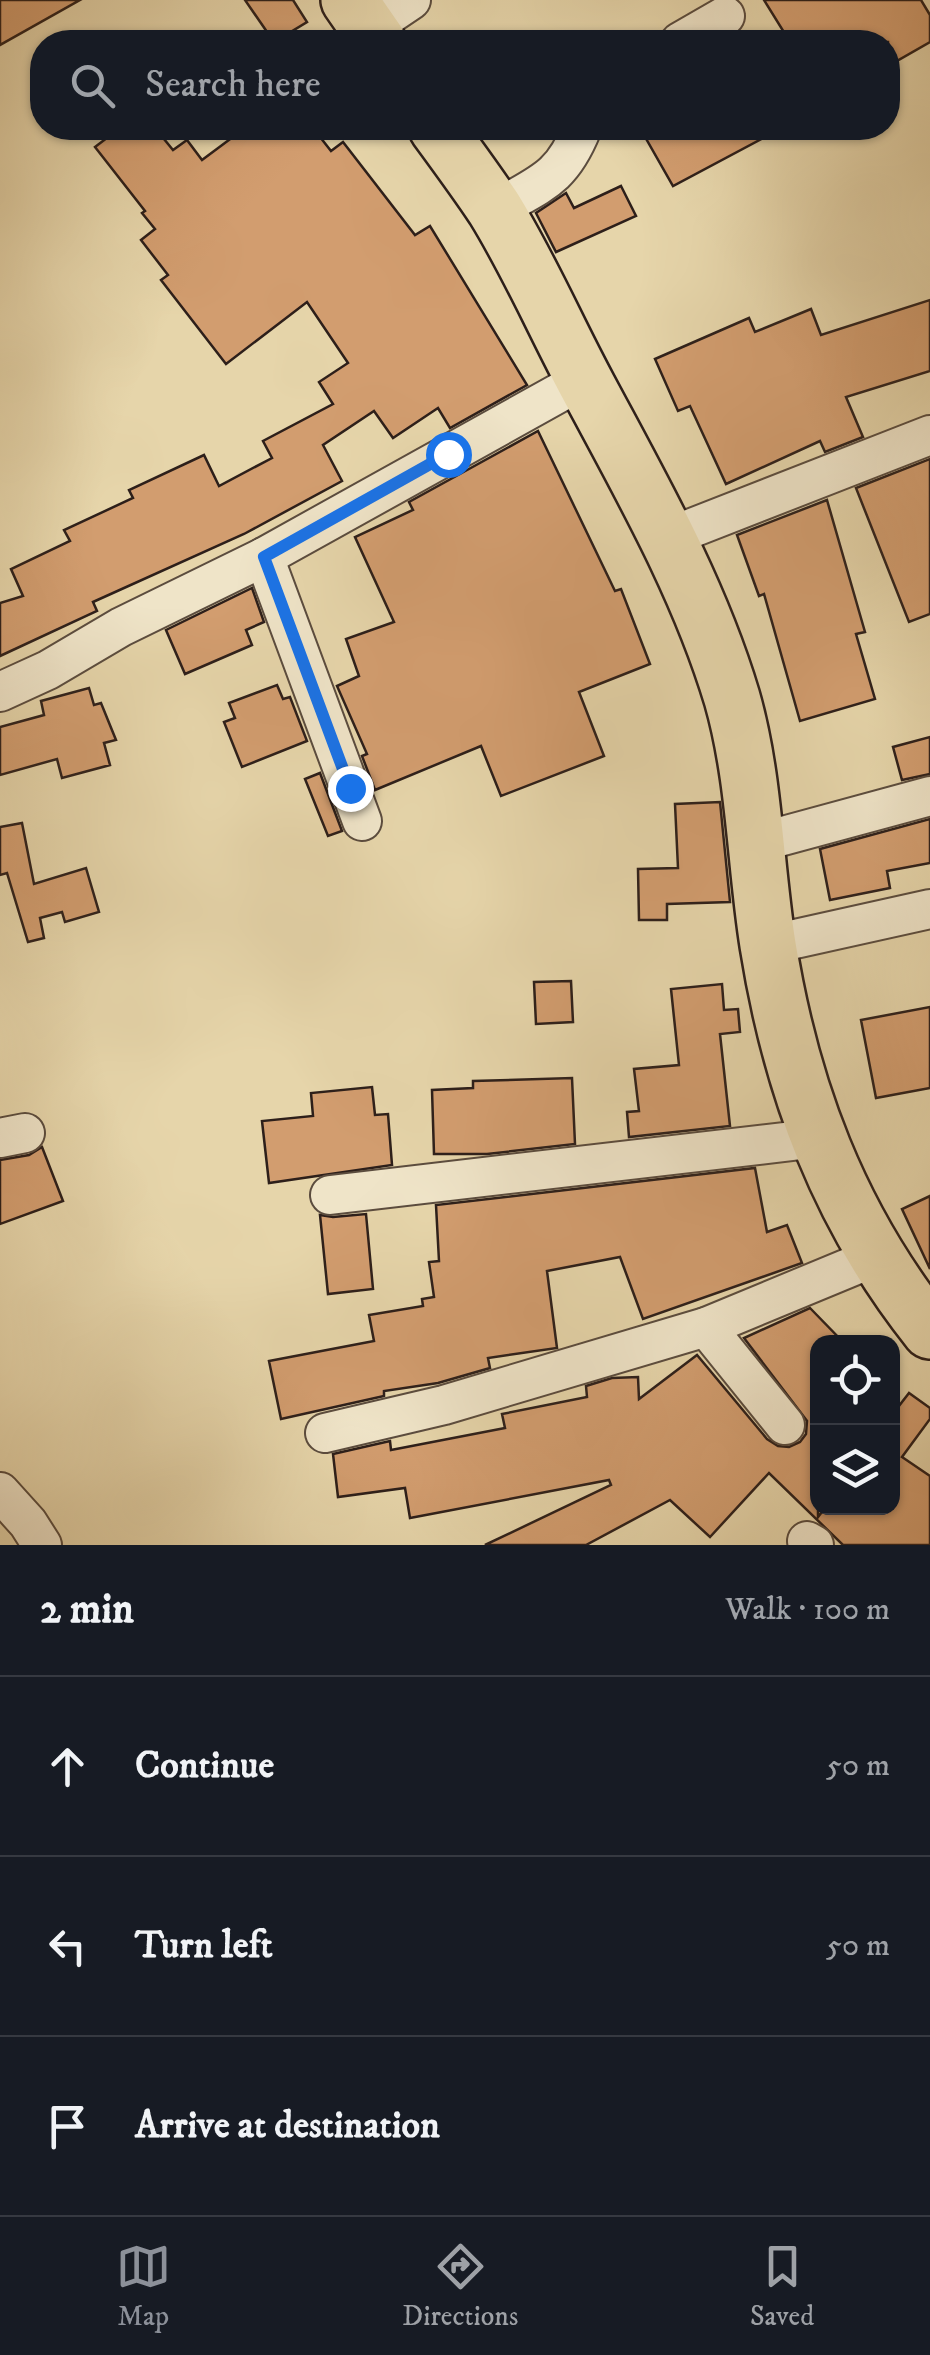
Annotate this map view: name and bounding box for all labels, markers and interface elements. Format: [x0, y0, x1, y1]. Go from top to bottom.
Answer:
search box [30, 30, 900, 140]
icon: search [65, 58, 120, 113]
text: Search here [145, 61, 321, 109]
route start [426, 432, 472, 478]
route end [328, 766, 374, 812]
map controls [810, 1335, 900, 1515]
button: locate [810, 1335, 900, 1425]
button: layers [810, 1425, 900, 1515]
text: 2 min [40, 1584, 134, 1636]
text: Walk · 100 m [725, 1590, 890, 1630]
icon: ahead [40, 1739, 95, 1794]
text: Continue [135, 1742, 274, 1790]
text: 50 m [826, 1746, 890, 1786]
icon: left [40, 1919, 95, 1974]
text: Turn left [135, 1922, 273, 1970]
text: 50 m [826, 1926, 890, 1966]
icon: arrive [40, 2099, 95, 2154]
text: Arrive at destination [135, 2102, 440, 2150]
tab: Map [116, 2239, 171, 2334]
tab: Directions [402, 2239, 518, 2334]
tab: Saved [750, 2239, 814, 2334]

